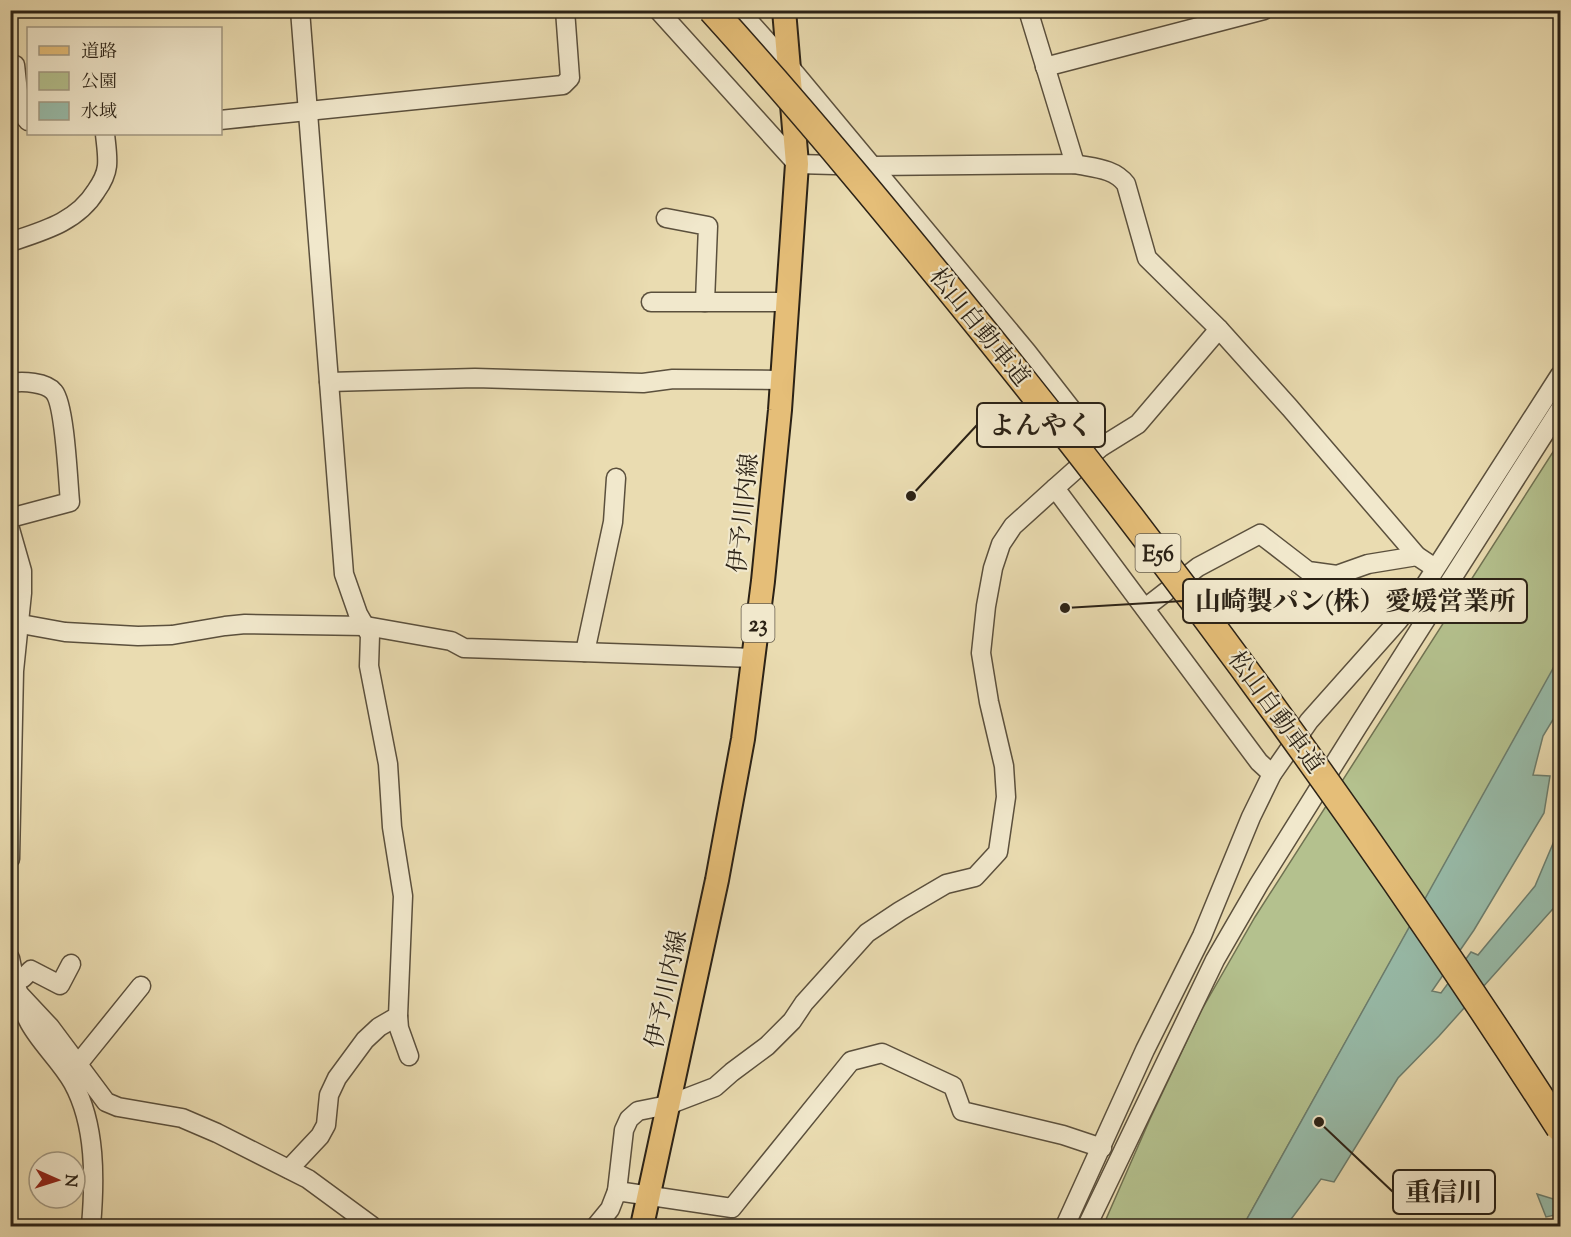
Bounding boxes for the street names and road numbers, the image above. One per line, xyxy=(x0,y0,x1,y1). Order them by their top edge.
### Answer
street label: 松山自動車道 xyxy=(920,262,1037,395)
street label: 伊予川内線 xyxy=(722,452,768,575)
road number: E56 xyxy=(1136,534,1180,572)
road number: 23 xyxy=(742,604,774,642)
street label: 松山自動車道 xyxy=(1218,645,1330,781)
street label: 伊予川内線 xyxy=(639,927,697,1052)

